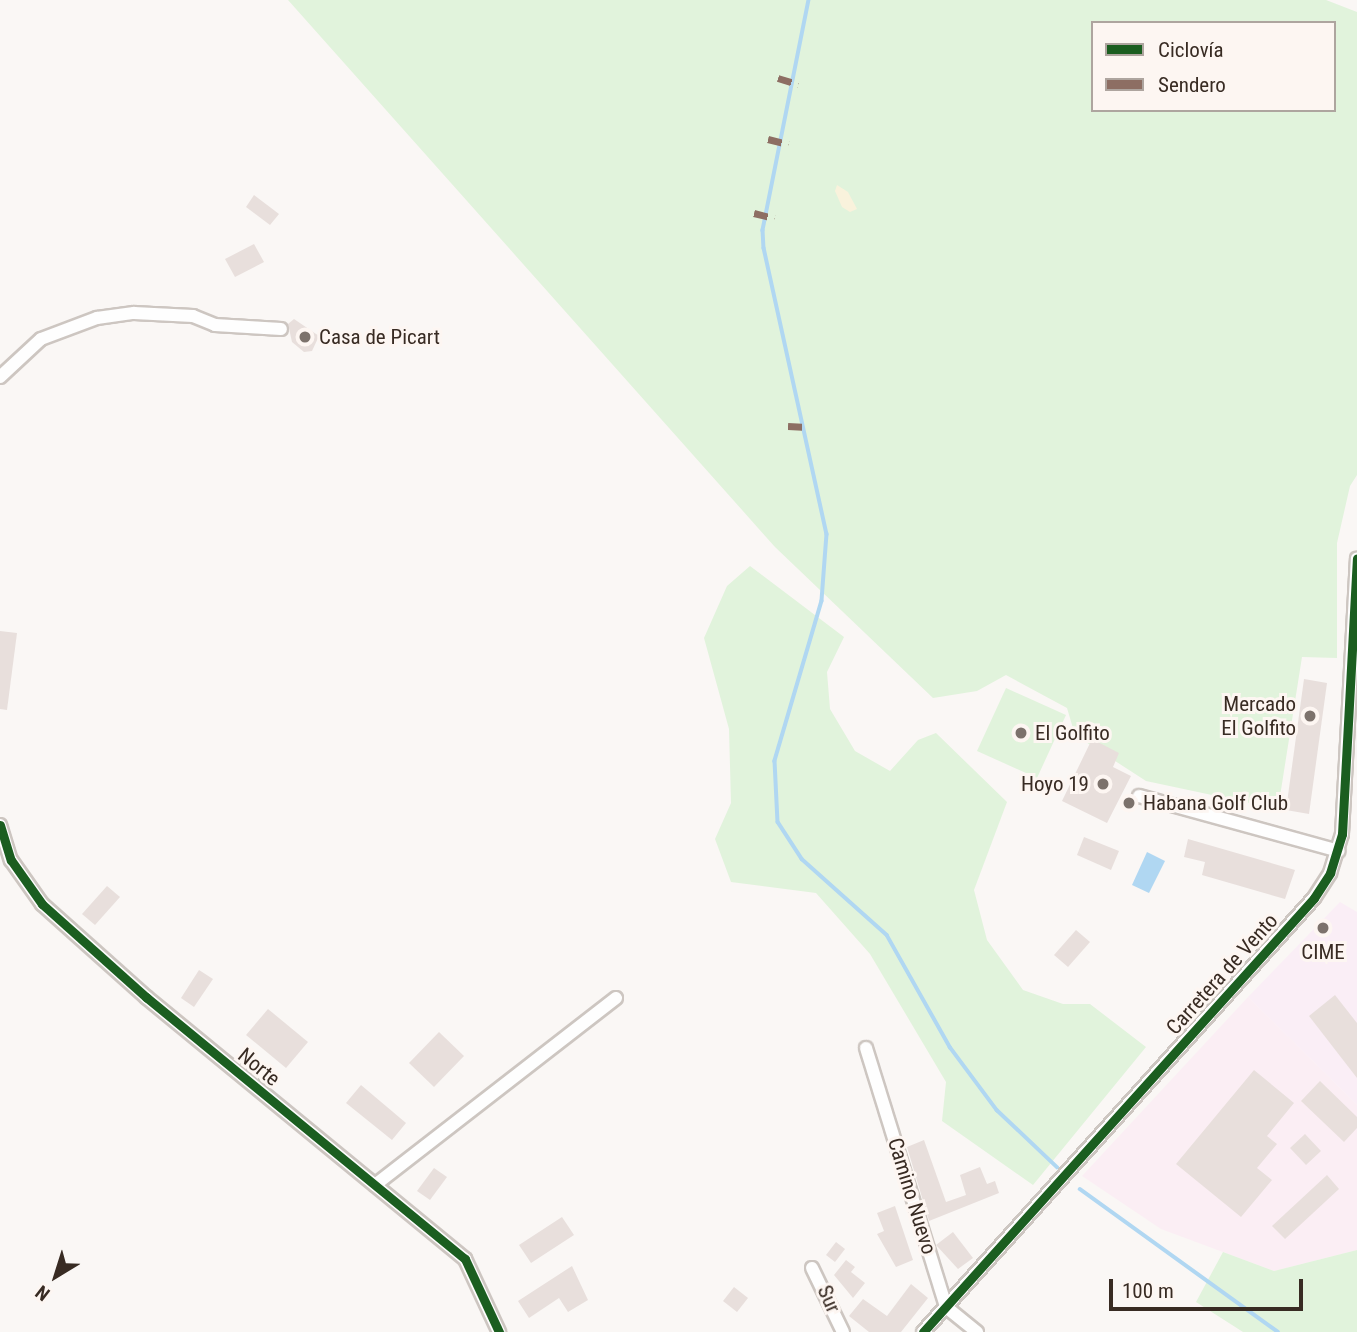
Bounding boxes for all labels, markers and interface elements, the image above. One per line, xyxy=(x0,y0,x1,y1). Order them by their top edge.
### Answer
legend xyxy=(1091,21,1336,112)
text: Ciclovía xyxy=(1158,38,1224,62)
text: Sendero xyxy=(1158,73,1226,97)
place label: Casa de Picart xyxy=(319,324,440,350)
marker: Casa de Picart xyxy=(297,329,313,345)
place label: Mercado El Golfito xyxy=(1221,691,1296,741)
marker: Mercado El Golfito xyxy=(1302,708,1318,724)
place label: El Golfito xyxy=(1035,720,1110,746)
marker: El Golfito xyxy=(1013,725,1029,741)
place label: Hoyo 19 xyxy=(1021,771,1089,797)
marker: Hoyo 19 xyxy=(1095,776,1111,792)
place label: Habana Golf Club xyxy=(1143,790,1288,816)
marker: Habana Golf Club xyxy=(1121,795,1137,811)
street label: Carretera de Vento xyxy=(1161,908,1283,1040)
marker: CIME xyxy=(1315,920,1331,936)
place label: CIME xyxy=(1301,939,1345,965)
street label: Norte xyxy=(233,1043,285,1091)
street label: Camino Nuevo xyxy=(882,1135,942,1257)
north arrow xyxy=(21,1241,91,1311)
scale bar xyxy=(1112,1266,1306,1310)
text: 100 m xyxy=(1122,1279,1174,1303)
text: N xyxy=(31,1280,54,1306)
street label: Sur xyxy=(812,1281,846,1317)

